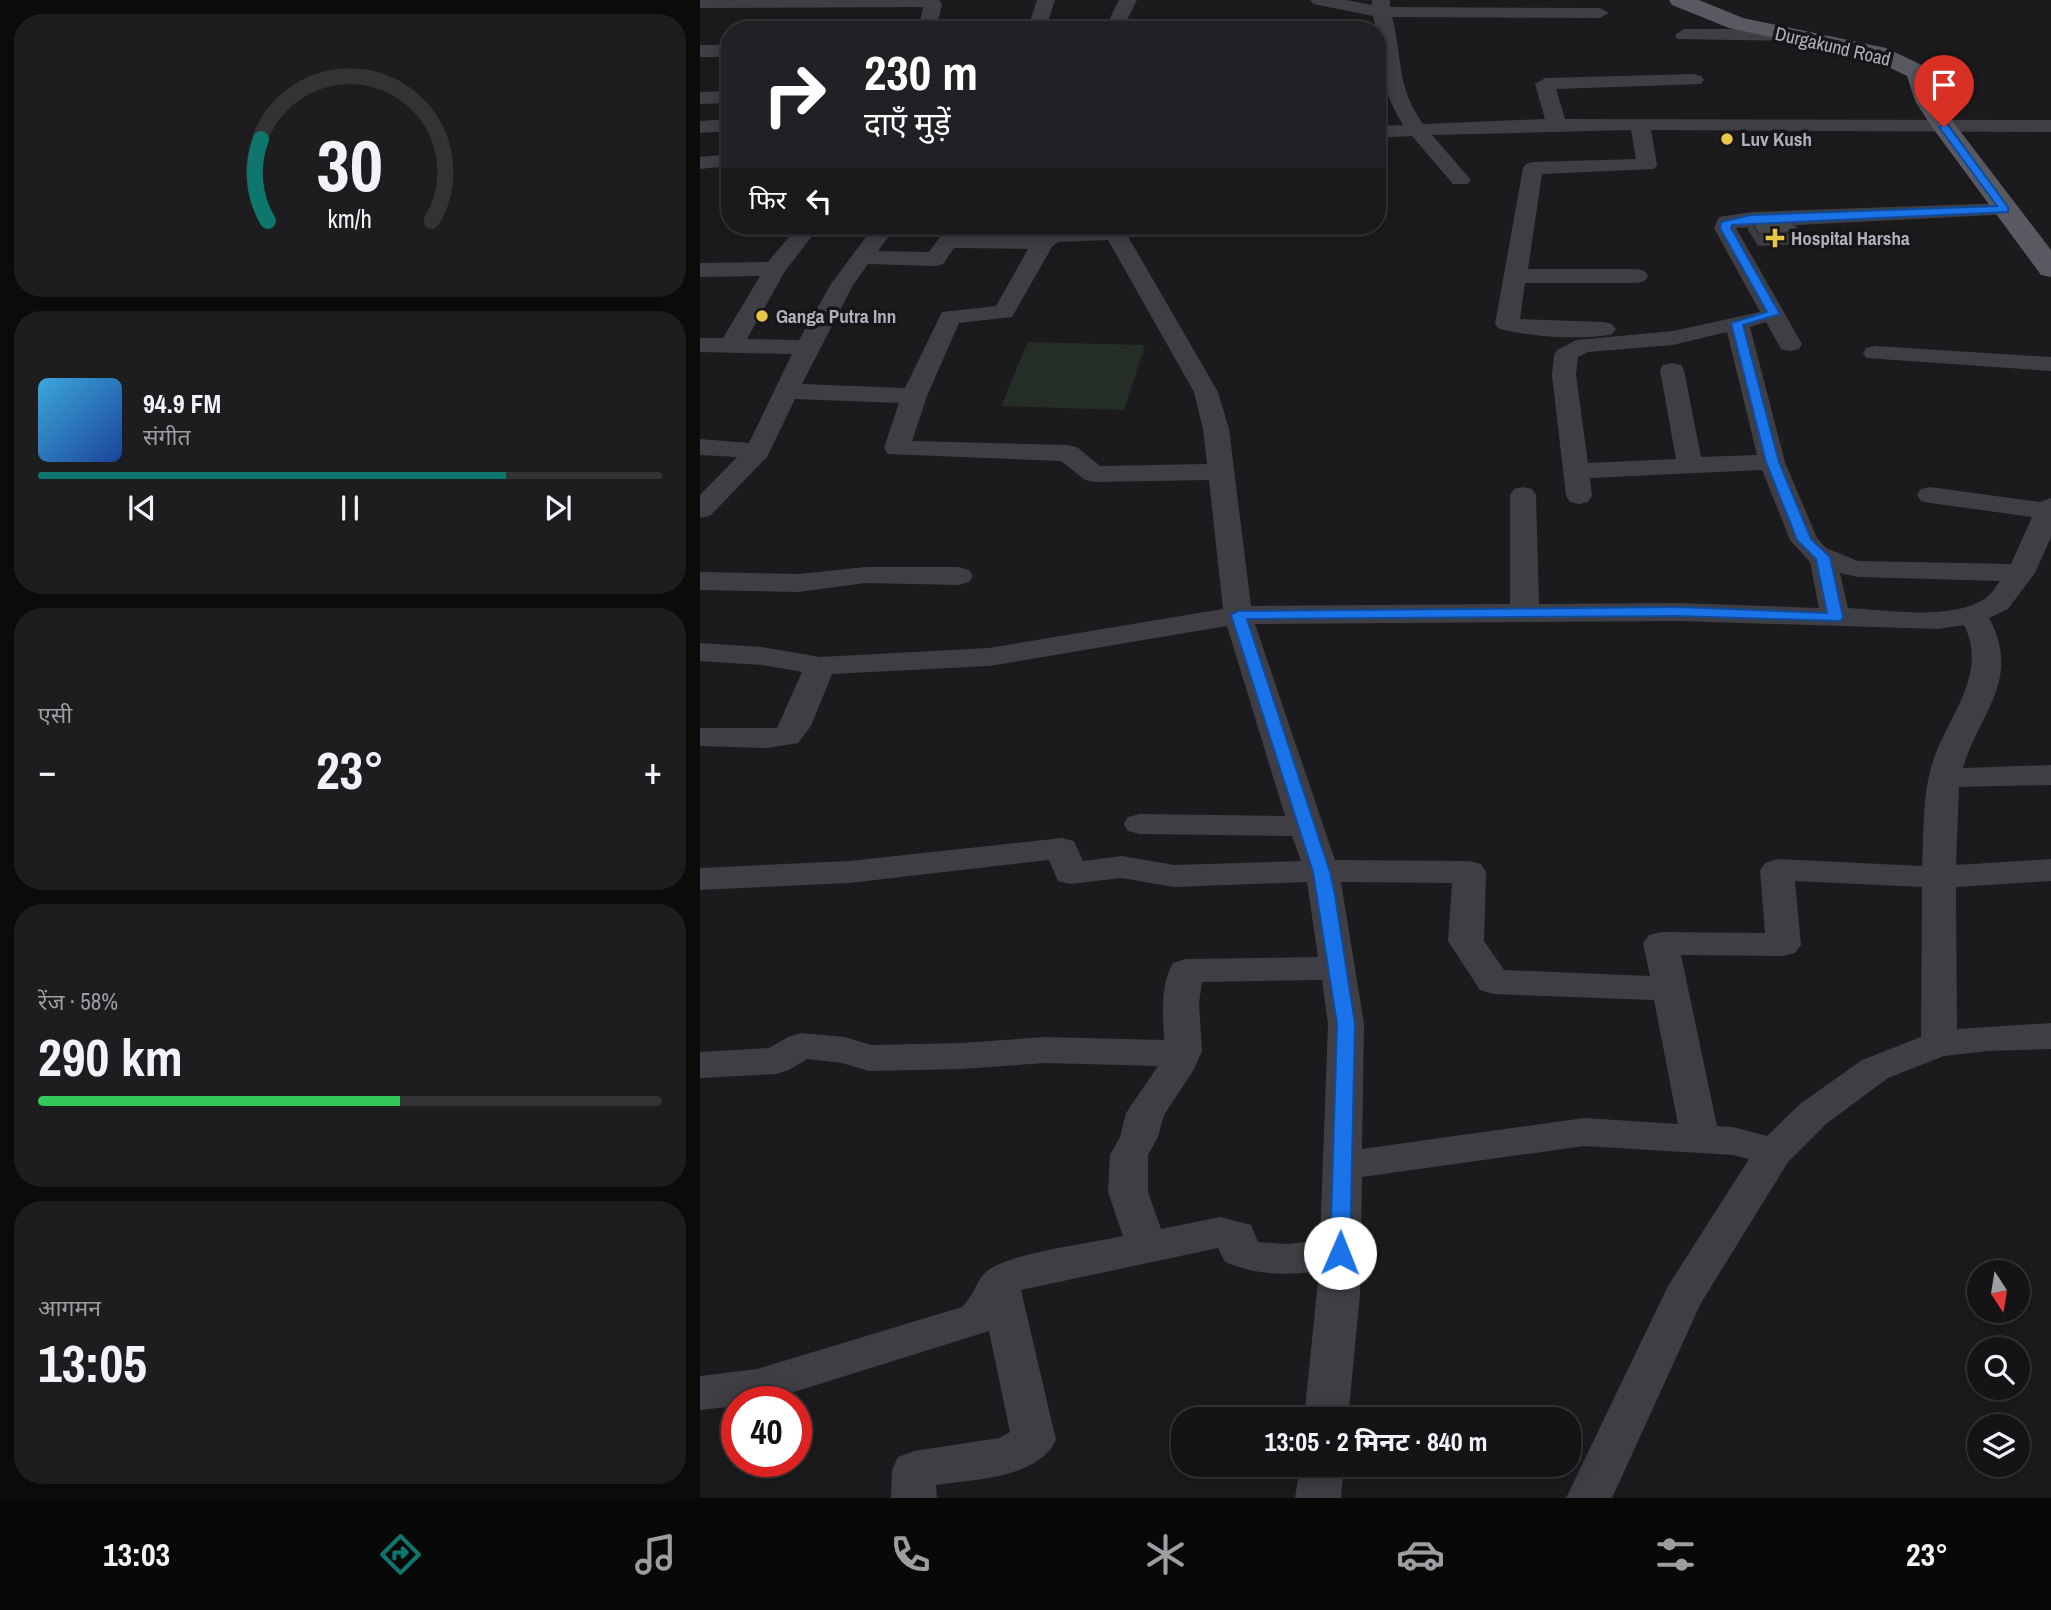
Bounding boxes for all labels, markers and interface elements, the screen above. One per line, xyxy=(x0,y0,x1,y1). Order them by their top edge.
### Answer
street label: Durgakund Road xyxy=(1773,20,1893,72)
text: 230 m xyxy=(864,39,978,105)
icon: right xyxy=(749,49,840,140)
pin xyxy=(1914,55,1974,127)
icon: arrive xyxy=(1925,66,1963,104)
text: दाएँ मुड़ें xyxy=(864,102,951,145)
text: 30 xyxy=(317,117,383,215)
place label: Luv Kush xyxy=(1741,126,1812,152)
marker: Luv Kush xyxy=(1719,131,1735,147)
text: फिर xyxy=(749,182,786,217)
icon: left xyxy=(800,182,838,220)
text: km/h xyxy=(328,202,372,236)
place label: Hospital Harsha xyxy=(1791,225,1910,251)
marker: Hospital Harsha xyxy=(1765,228,1785,248)
place label: Ganga Putra Inn xyxy=(776,303,896,329)
marker: Ganga Putra Inn xyxy=(754,308,770,324)
text: 94.9 FM xyxy=(143,386,221,421)
text: संगीत xyxy=(143,421,191,452)
icon: previous xyxy=(123,489,161,527)
icon: pause xyxy=(331,489,369,527)
icon: next xyxy=(539,489,577,527)
text: एसी xyxy=(38,699,72,730)
text: 23° xyxy=(316,735,384,805)
text: − xyxy=(38,745,56,796)
text: + xyxy=(644,745,662,796)
text: रेंज · 58% xyxy=(38,986,118,1017)
text: 290 km xyxy=(38,1022,183,1092)
position arrow xyxy=(1303,1216,1377,1290)
north arrow xyxy=(1967,1260,2030,1323)
map controls xyxy=(1967,1260,2030,1477)
text: आगमन xyxy=(38,1292,101,1323)
text: 13:05 xyxy=(38,1328,147,1398)
button: search xyxy=(1967,1337,2030,1400)
speed limit sign: 40 xyxy=(721,1386,812,1477)
button: layers xyxy=(1967,1414,2030,1477)
text: 13:05 · 2 मिनट · 840 m xyxy=(1265,1424,1487,1459)
icon: directions xyxy=(376,1530,425,1579)
icon: music xyxy=(631,1530,680,1579)
icon: phone xyxy=(886,1530,935,1579)
icon: climate xyxy=(1141,1530,1190,1579)
icon: car xyxy=(1396,1530,1445,1579)
icon: filters xyxy=(1651,1530,1700,1579)
text: 13:03 xyxy=(103,1533,170,1576)
text: 23° xyxy=(1906,1533,1948,1576)

